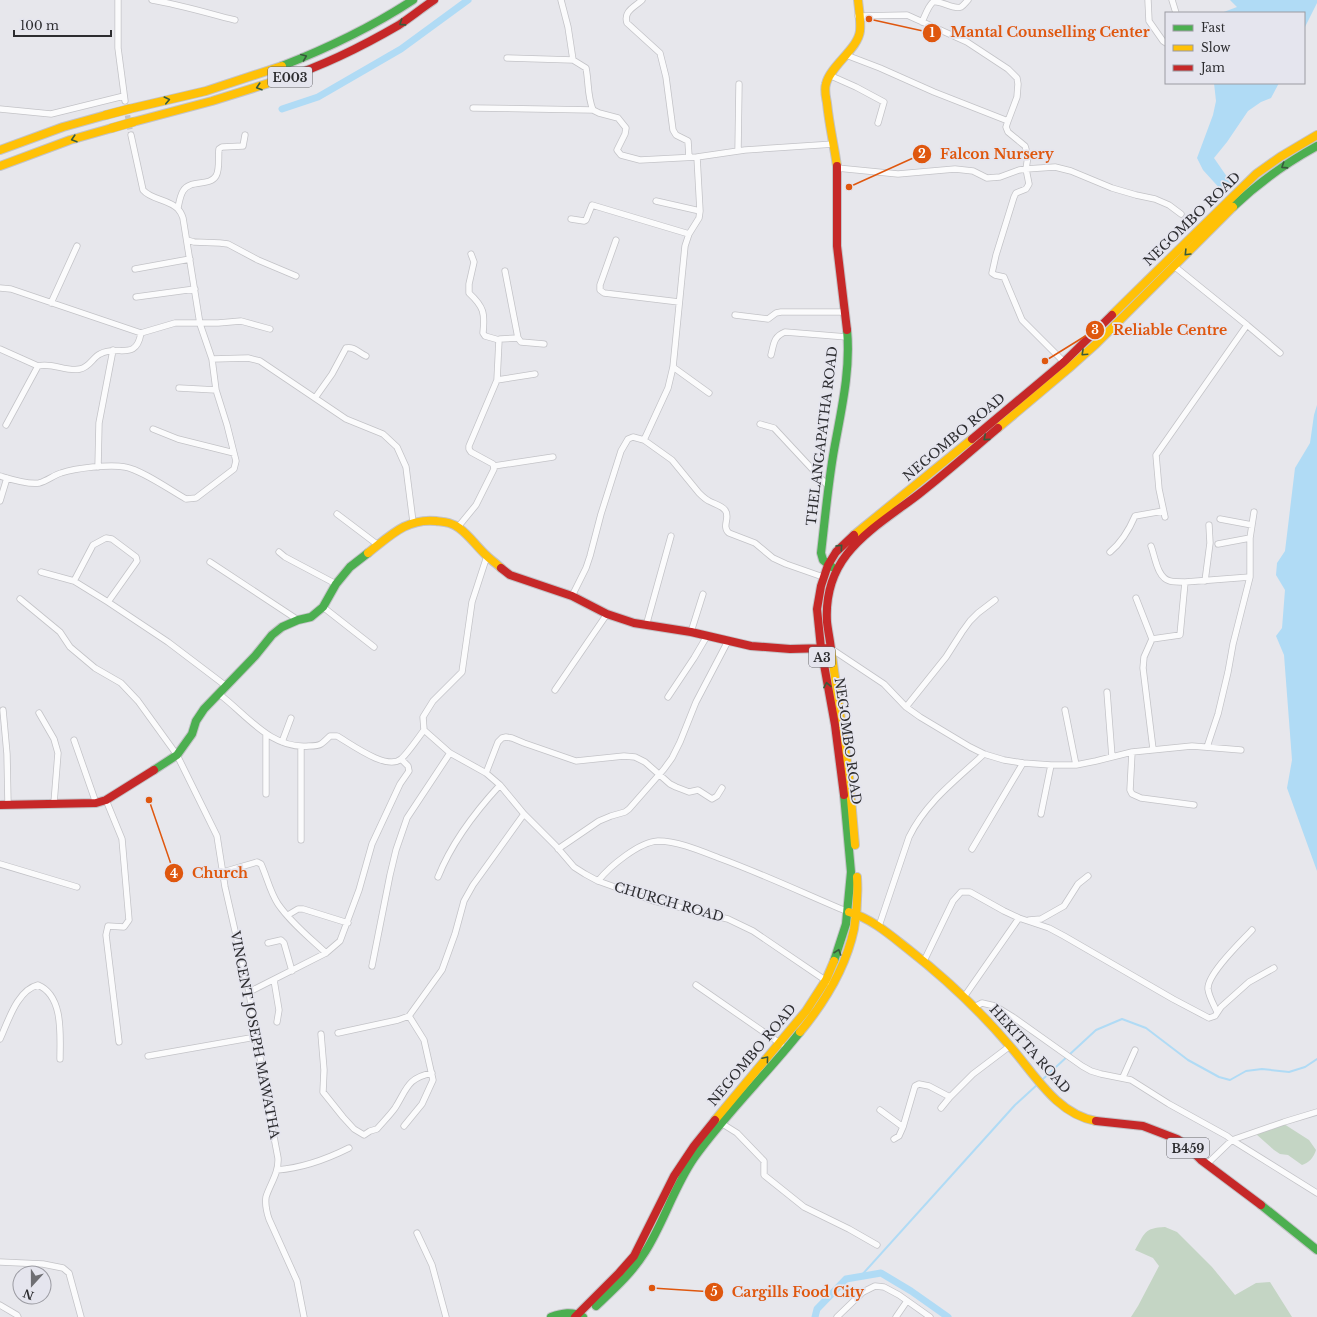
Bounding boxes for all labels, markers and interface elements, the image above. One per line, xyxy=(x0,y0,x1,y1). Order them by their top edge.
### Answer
scale bar xyxy=(14,12,111,38)
legend xyxy=(1165,12,1305,84)
text: 100 m xyxy=(20,18,59,33)
one-way arrow xyxy=(399,18,406,25)
callout: Mantal Counselling Center xyxy=(922,20,1158,46)
text: Fast xyxy=(1201,20,1226,35)
text: Mantal Counselling Center xyxy=(950,23,1150,41)
text: 1 xyxy=(929,25,935,40)
text: Slow xyxy=(1201,40,1231,55)
one-way arrow xyxy=(301,53,308,61)
text: Jam xyxy=(1199,60,1225,75)
road number: E003 xyxy=(268,67,312,87)
one-way arrow xyxy=(255,83,262,91)
one-way arrow xyxy=(164,97,170,105)
one-way arrow xyxy=(71,134,78,143)
callout: Falcon Nursery xyxy=(912,141,1062,167)
text: Falcon Nursery xyxy=(940,145,1055,163)
text: 2 xyxy=(918,146,926,161)
one-way arrow xyxy=(1281,161,1288,168)
street label: NEGOMBO ROAD xyxy=(1140,168,1244,270)
one-way arrow xyxy=(1185,248,1192,255)
callout: Reliable Centre xyxy=(1085,317,1236,343)
text: Reliable Centre xyxy=(1113,321,1227,339)
text: 3 xyxy=(1091,322,1099,337)
street label: THELANGAPATHA ROAD xyxy=(803,345,841,527)
one-way arrow xyxy=(1082,349,1089,356)
street label: NEGOMBO ROAD xyxy=(899,389,1009,485)
one-way arrow xyxy=(983,434,990,441)
one-way arrow xyxy=(836,544,843,552)
road number: A3 xyxy=(809,647,835,667)
street label: NEGOMBO ROAD xyxy=(831,676,865,806)
one-way arrow xyxy=(824,682,832,688)
callout: Church xyxy=(164,860,256,886)
text: Church xyxy=(192,864,248,882)
text: 4 xyxy=(170,866,178,881)
street label: CHURCH ROAD xyxy=(612,878,726,926)
street label: VINCENT JOSEPH MAWATHA xyxy=(226,929,284,1141)
one-way arrow xyxy=(833,949,842,956)
street label: NEGOMBO ROAD xyxy=(704,1000,800,1110)
street label: HEKITTA ROAD xyxy=(986,1001,1074,1097)
one-way arrow xyxy=(762,1056,769,1064)
road number: B459 xyxy=(1167,1138,1209,1158)
north arrow xyxy=(12,1265,52,1305)
callout: Cargills Food City xyxy=(704,1279,873,1305)
text: Cargills Food City xyxy=(732,1283,865,1301)
text: 5 xyxy=(710,1284,718,1299)
text: N xyxy=(20,1286,36,1303)

